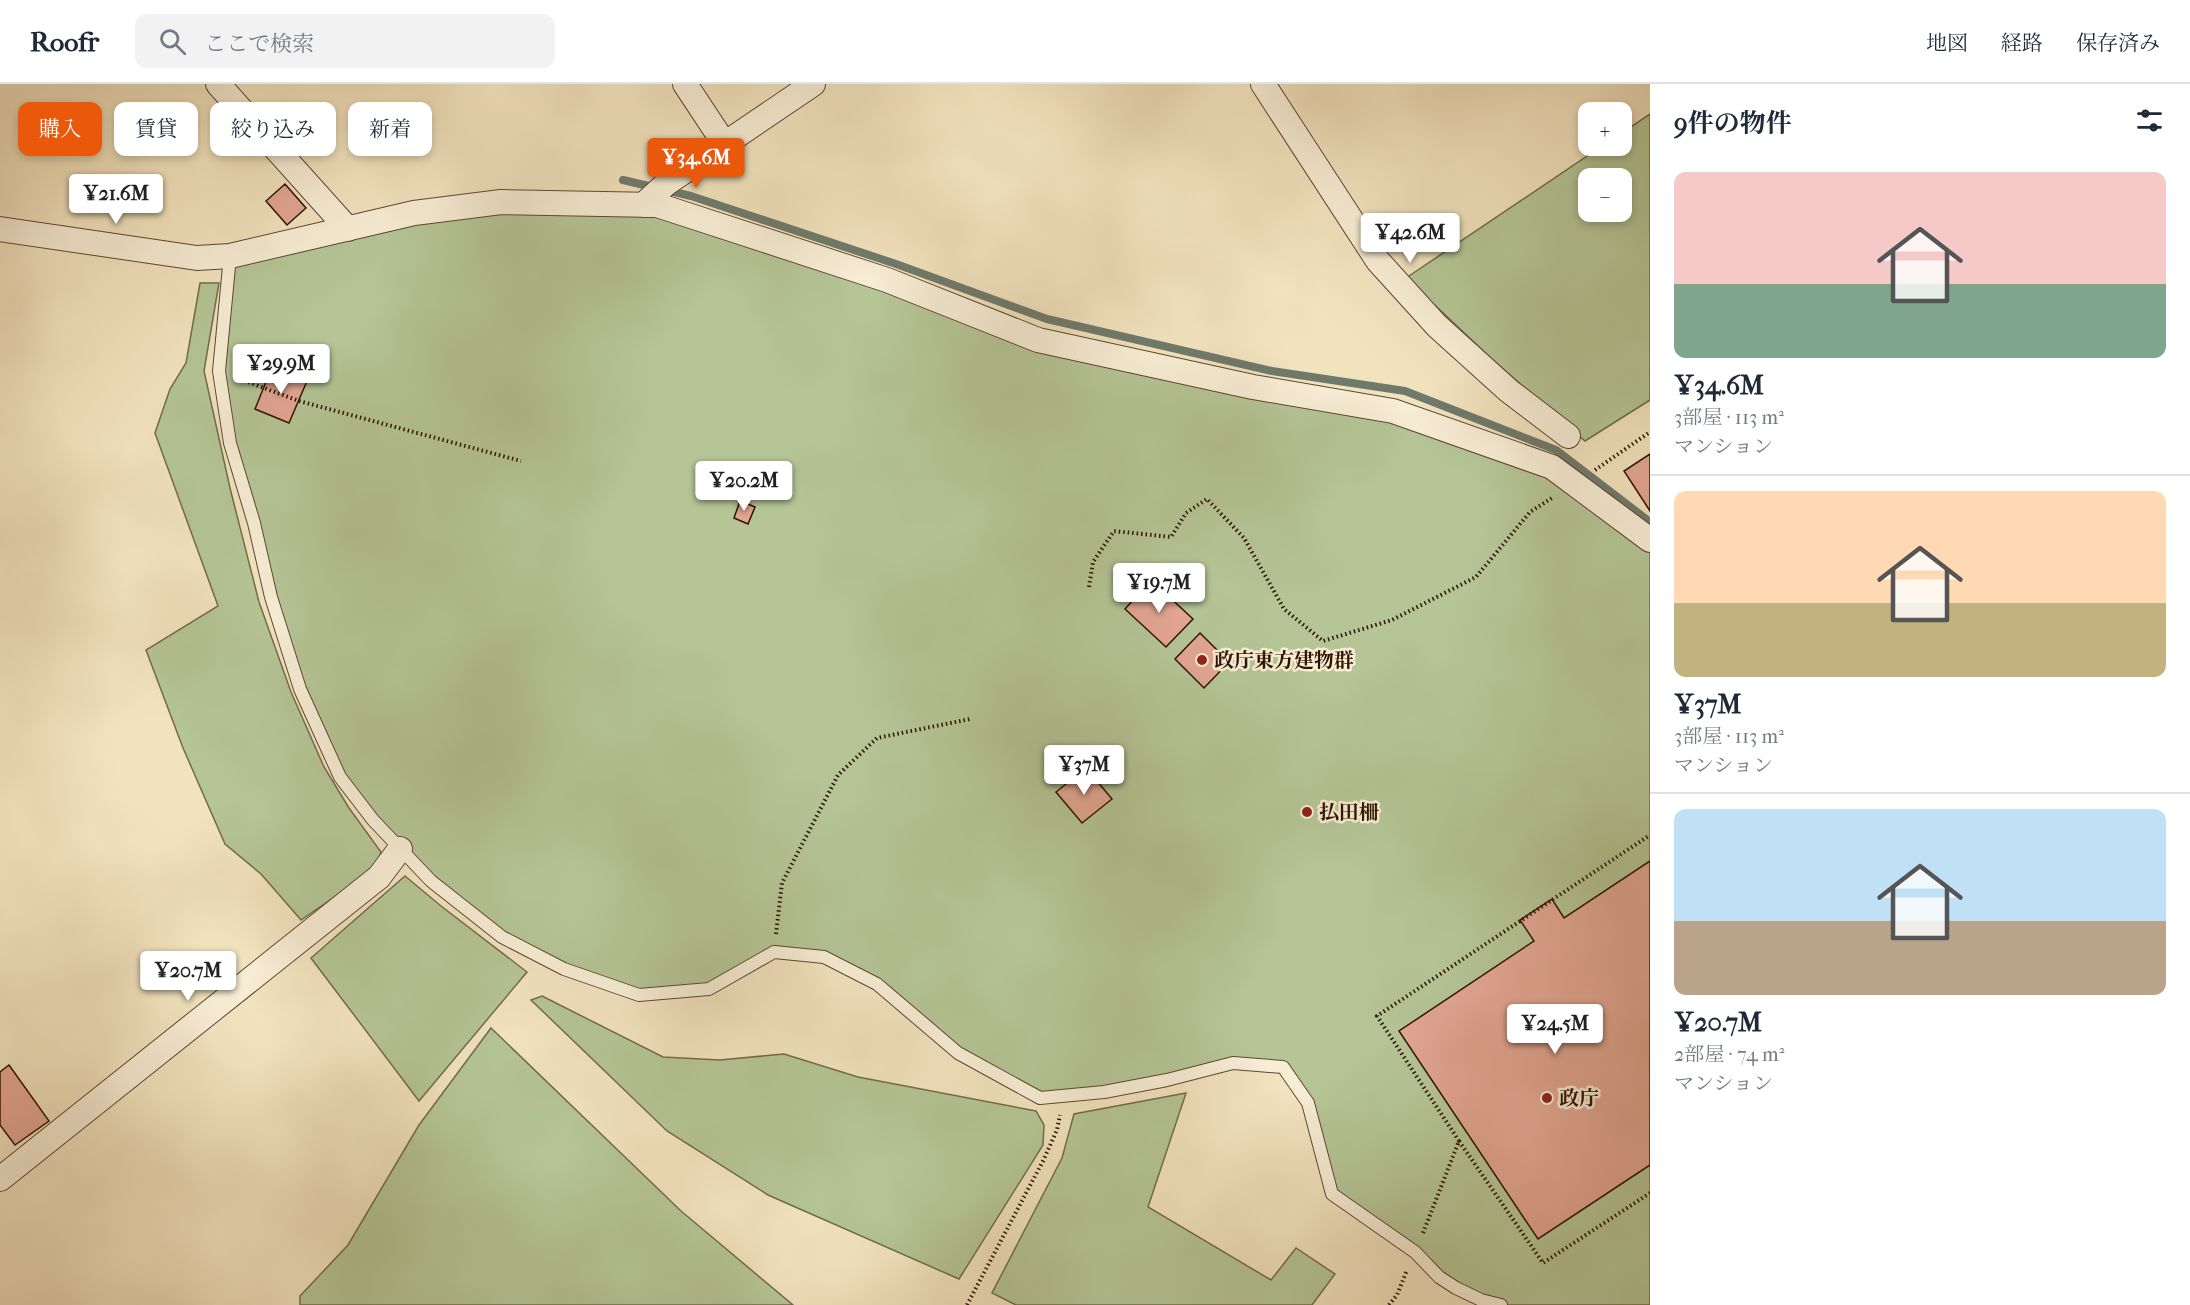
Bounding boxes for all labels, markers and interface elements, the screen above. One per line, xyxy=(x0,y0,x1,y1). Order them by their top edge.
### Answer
search box xyxy=(135,14,555,68)
text: Roofr xyxy=(30,25,99,58)
icon: search xyxy=(156,25,189,58)
text: ここで検索 xyxy=(204,31,314,57)
text: 地図 xyxy=(1926,31,1968,55)
text: 経路 xyxy=(2001,31,2043,55)
text: 保存済み xyxy=(2076,31,2160,55)
chip: 購入 xyxy=(18,102,102,156)
chip: 賃貸 xyxy=(114,102,198,156)
chip: 絞り込み xyxy=(210,102,336,156)
chip: 新着 xyxy=(348,102,432,156)
map controls xyxy=(1578,102,1632,222)
button: + xyxy=(1578,102,1632,156)
icon: filters xyxy=(2133,104,2166,137)
text: 9件の物件 xyxy=(1674,108,1792,139)
pin: ¥34.6M xyxy=(647,138,745,189)
text: ¥34.6M xyxy=(661,146,731,169)
button: − xyxy=(1578,168,1632,222)
pin: ¥21.6M xyxy=(67,174,165,225)
text: ¥21.6M xyxy=(83,182,149,205)
icon: home xyxy=(1866,211,1974,319)
pin: ¥42.6M xyxy=(1361,213,1459,264)
text: ¥42.6M xyxy=(1375,221,1445,244)
pin: ¥29.9M xyxy=(232,344,330,395)
text: ¥29.9M xyxy=(247,352,315,375)
text: ¥34.6M xyxy=(1674,370,1764,401)
text: 3部屋 · 113 m² xyxy=(1674,406,1784,429)
text: マンション xyxy=(1674,435,1773,458)
pin: ¥20.2M xyxy=(695,461,793,512)
text: ¥20.2M xyxy=(709,469,779,492)
icon: home xyxy=(1866,530,1974,638)
pin: ¥19.7M xyxy=(1110,563,1208,614)
text: ¥19.7M xyxy=(1127,571,1191,594)
place label: 政庁東方建物群 xyxy=(1214,649,1354,672)
marker: 政庁東方建物群 xyxy=(1195,653,1209,667)
text: ¥37M xyxy=(1674,689,1741,720)
text: 3部屋 · 113 m² xyxy=(1674,725,1784,748)
pin: ¥37M xyxy=(1048,745,1120,796)
text: ¥37M xyxy=(1058,753,1110,776)
text: マンション xyxy=(1674,754,1773,777)
place label: 払田柵 xyxy=(1319,801,1379,824)
marker: 払田柵 xyxy=(1300,805,1314,819)
icon: home xyxy=(1866,848,1974,956)
pin: ¥20.7M xyxy=(139,951,237,1002)
text: ¥20.7M xyxy=(154,959,222,982)
pin: ¥24.5M xyxy=(1506,1004,1604,1055)
text: ¥20.7M xyxy=(1674,1007,1762,1038)
text: ¥24.5M xyxy=(1521,1012,1589,1035)
text: 2部屋 · 74 m² xyxy=(1674,1043,1784,1066)
text: マンション xyxy=(1674,1072,1773,1095)
place label: 政庁 xyxy=(1559,1087,1599,1110)
marker: 政庁 xyxy=(1540,1091,1554,1105)

